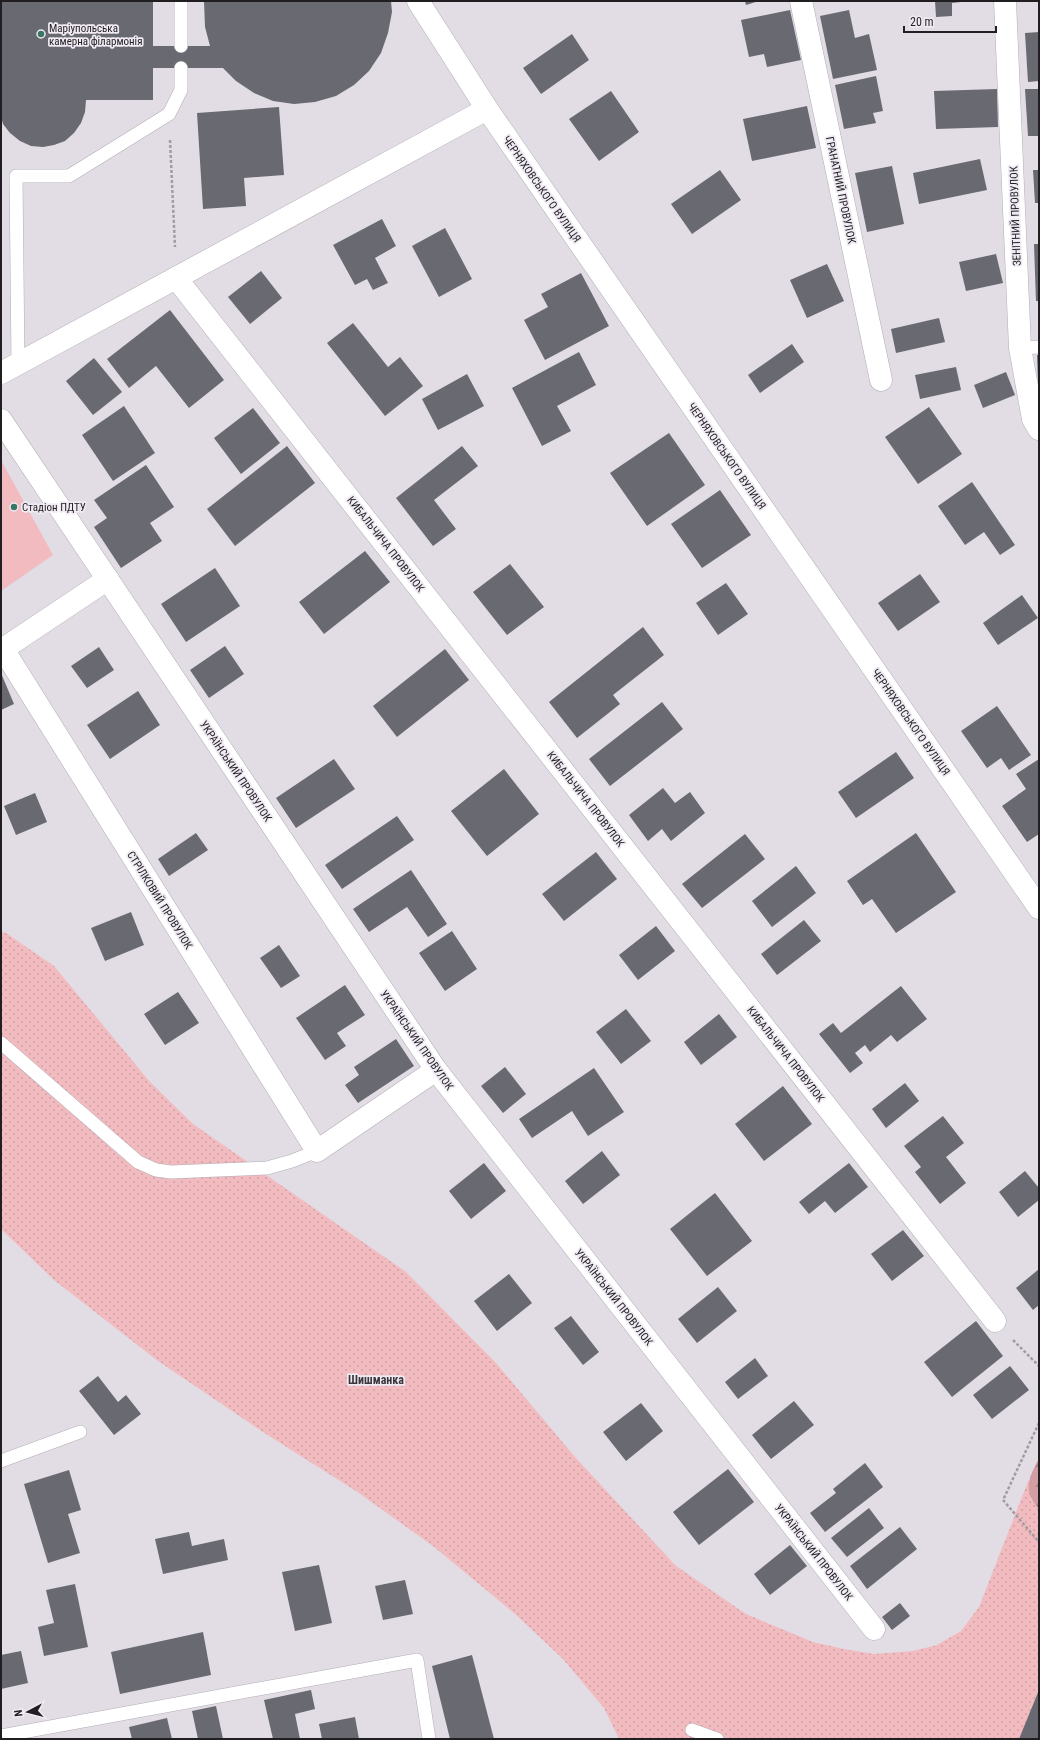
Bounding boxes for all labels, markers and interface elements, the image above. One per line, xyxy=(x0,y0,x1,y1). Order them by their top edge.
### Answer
scale bar xyxy=(904,8,996,34)
text: 20 m xyxy=(910,15,934,29)
place label: Маріупольська камерна філармонія xyxy=(49,22,142,48)
marker: Маріупольська камерна філармонія xyxy=(36,29,46,39)
street label: ЧЕРНЯХОВСЬКОГО ВУЛИЦЯ xyxy=(500,133,583,245)
street label: ГРАНАТНИЙ ПРОВУЛОК xyxy=(823,135,858,246)
street label: ЗЕНІТНИЙ ПРОВУЛОК xyxy=(1007,165,1024,266)
street label: ЧЕРНЯХОВСЬКОГО ВУЛИЦЯ xyxy=(685,400,768,512)
street label: КИБАЛЬЧИЧА ПРОВУЛОК xyxy=(344,494,427,595)
place label: Стадіон ПДТУ xyxy=(22,501,86,514)
marker: Стадіон ПДТУ xyxy=(9,502,19,512)
street label: ЧЕРНЯХОВСЬКОГО ВУЛИЦЯ xyxy=(869,666,952,778)
street label: УКРАЇНСЬКИЙ ПРОВУЛОК xyxy=(197,718,275,825)
street label: КИБАЛЬЧИЧА ПРОВУЛОК xyxy=(544,749,627,850)
street label: СТРІЛКОВИЙ ПРОВУЛОК xyxy=(124,849,195,952)
street label: УКРАЇНСЬКИЙ ПРОВУЛОК xyxy=(377,988,456,1093)
street label: КИБАЛЬЧИЧА ПРОВУЛОК xyxy=(744,1004,827,1105)
street label: УКРАЇНСЬКИЙ ПРОВУЛОК xyxy=(572,1246,656,1349)
district label: Шишманка xyxy=(348,1373,404,1387)
street label: УКРАЇНСЬКИЙ ПРОВУЛОК xyxy=(772,1501,856,1604)
north arrow xyxy=(8,1692,48,1732)
text: N xyxy=(12,1709,25,1717)

